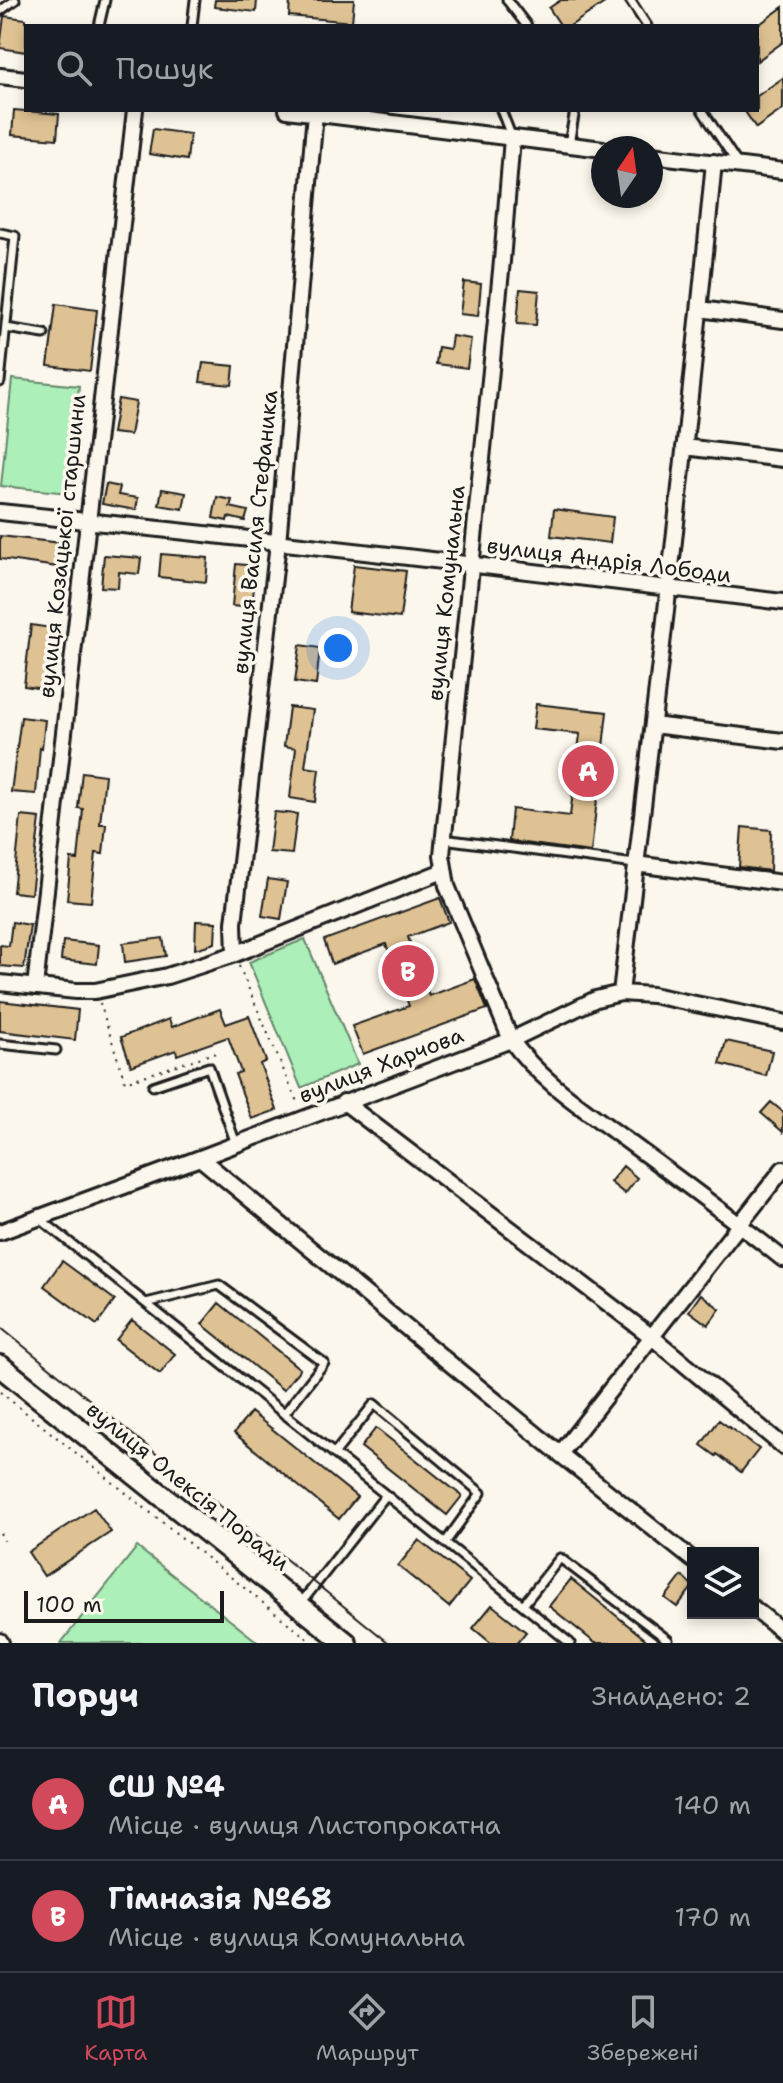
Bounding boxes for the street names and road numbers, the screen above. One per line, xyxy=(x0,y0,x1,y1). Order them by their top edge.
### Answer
street label: вулиця Василя Стефаника xyxy=(226,388,284,675)
street label: вулиця Козацької старшини xyxy=(32,393,92,699)
street label: вулиця Комунальна xyxy=(420,483,472,702)
street label: вулиця Андрія Лободи xyxy=(485,531,733,589)
street label: вулиця Харчова xyxy=(295,1020,468,1110)
street label: вулиця Олексія Поради xyxy=(80,1395,296,1577)

